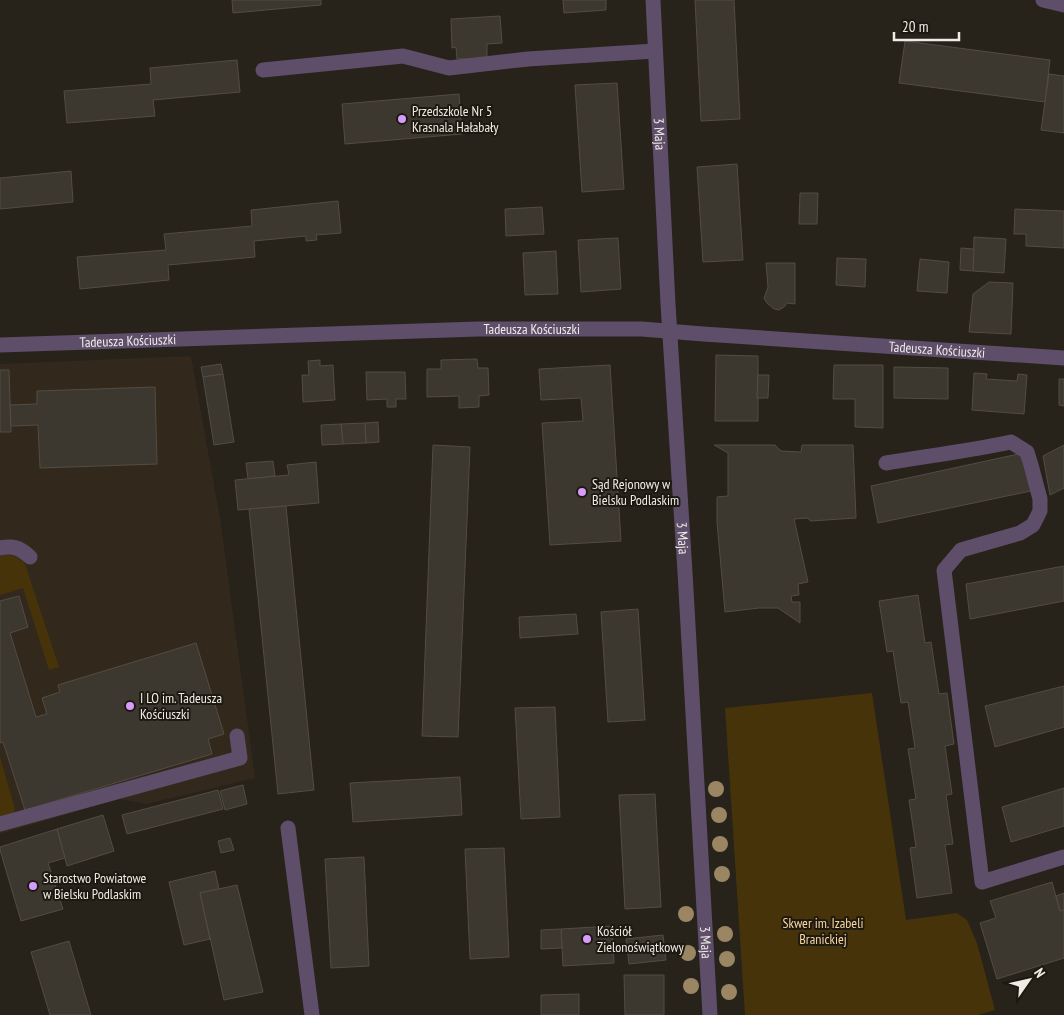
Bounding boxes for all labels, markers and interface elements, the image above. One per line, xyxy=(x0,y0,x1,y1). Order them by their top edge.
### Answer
scale bar xyxy=(894,10,959,42)
text: 20 m xyxy=(902,17,928,36)
place label: Przedszkole Nr 5 Krasnala Hałabały xyxy=(412,102,499,136)
marker: Przedszkole Nr 5 Krasnala Hałabały xyxy=(396,113,408,125)
street label: 3 Maja xyxy=(650,117,669,150)
street label: Tadeusza Kościuszki xyxy=(483,320,580,338)
street label: Tadeusza Kościuszki xyxy=(79,330,176,351)
street label: Tadeusza Kościuszki xyxy=(888,337,986,362)
place label: Sąd Rejonowy w Bielsku Podlaskim xyxy=(592,475,679,509)
marker: Sąd Rejonowy w Bielsku Podlaskim xyxy=(576,486,588,498)
street label: 3 Maja xyxy=(673,521,693,555)
place label: I LO im. Tadeusza Kościuszki xyxy=(140,689,222,723)
marker: I LO im. Tadeusza Kościuszki xyxy=(124,700,136,712)
place label: Starostwo Powiatowe w Bielsku Podlaskim xyxy=(43,869,147,903)
marker: Starostwo Powiatowe w Bielsku Podlaskim xyxy=(27,880,39,892)
park label: Skwer im. Izabeli Branickiej xyxy=(783,914,863,948)
place label: Kościół Zielonoświątkowy xyxy=(597,922,685,956)
street label: 3 Maja xyxy=(696,926,716,959)
marker: Kościół Zielonoświątkowy xyxy=(581,933,593,945)
north arrow xyxy=(1004,955,1054,1005)
text: N xyxy=(1030,965,1049,981)

